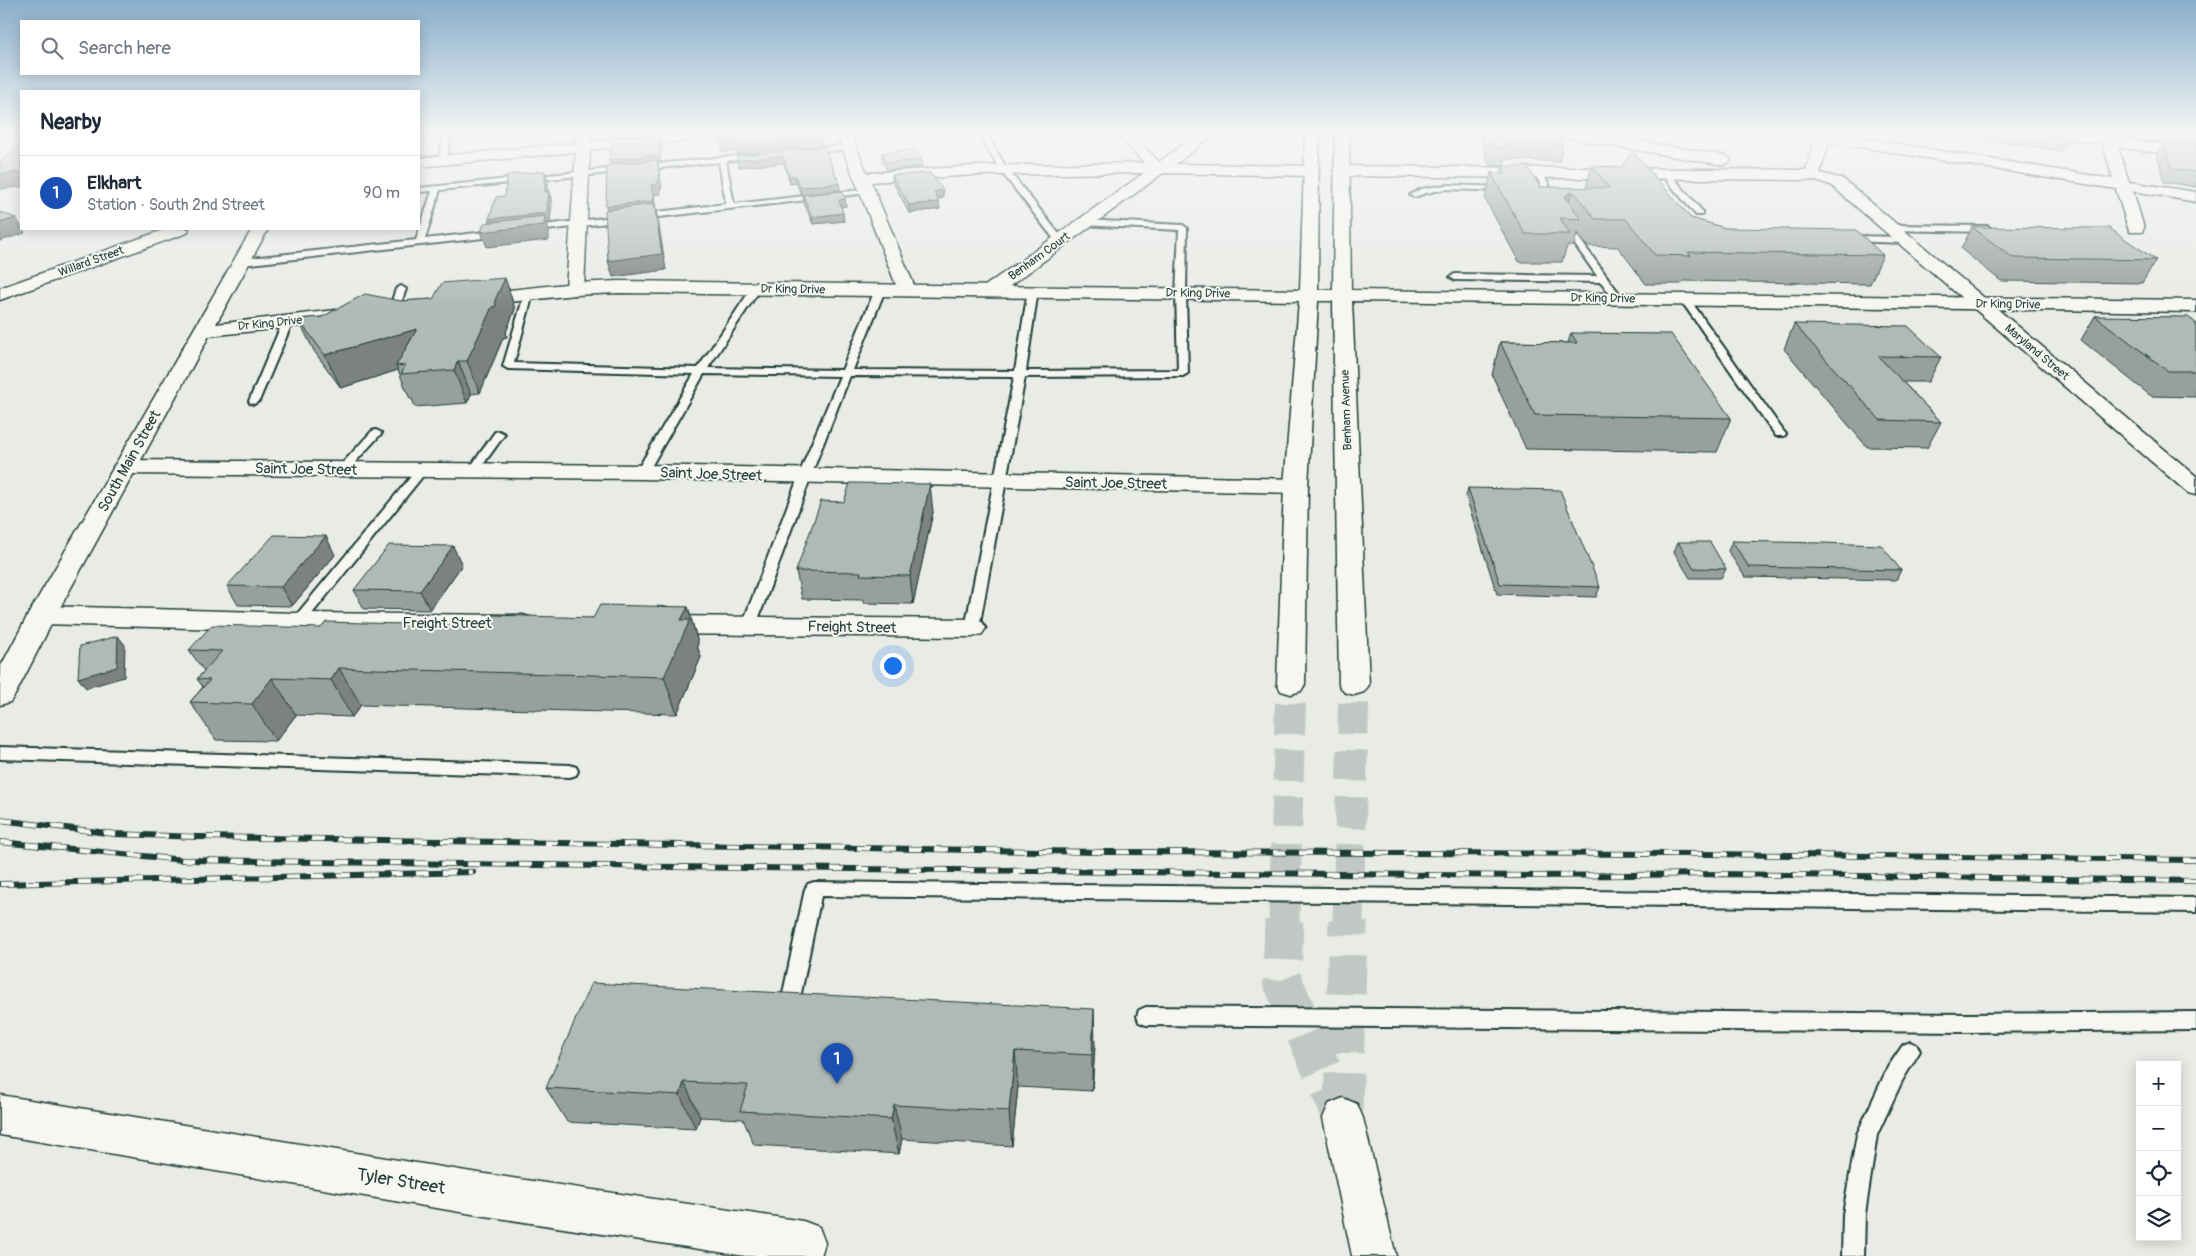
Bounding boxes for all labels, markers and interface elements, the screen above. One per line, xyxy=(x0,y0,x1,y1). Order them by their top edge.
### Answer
search box xyxy=(20,20,420,75)
icon: search xyxy=(38,34,66,62)
text: Search here xyxy=(78,36,171,60)
text: Nearby xyxy=(40,109,101,136)
text: Elkhart xyxy=(87,171,142,195)
text: 1 xyxy=(53,183,59,203)
text: 90 m xyxy=(363,183,400,203)
text: Station · South 2nd Street xyxy=(87,195,265,215)
street label: Benham Court xyxy=(1005,229,1073,284)
street label: Willard Street xyxy=(56,243,126,280)
street label: Dr King Drive xyxy=(761,281,826,298)
street label: Dr King Drive xyxy=(1166,285,1231,302)
street label: Dr King Drive xyxy=(1571,290,1636,307)
street label: Dr King Drive xyxy=(1976,296,2041,313)
street label: Dr King Drive xyxy=(237,313,303,334)
street label: Maryland Street xyxy=(2001,321,2072,384)
street label: Benham Avenue xyxy=(1338,369,1355,451)
street label: South Main Street xyxy=(94,406,166,515)
street label: Saint Joe Street xyxy=(255,459,358,480)
street label: Saint Joe Street xyxy=(659,463,763,486)
street label: Saint Joe Street xyxy=(1065,473,1168,494)
street label: Freight Street xyxy=(403,614,492,633)
street label: Freight Street xyxy=(807,617,898,638)
your location xyxy=(880,653,906,679)
pin: 1 xyxy=(821,1043,853,1084)
map controls xyxy=(2136,1061,2181,1241)
button: + xyxy=(2136,1061,2181,1106)
button: − xyxy=(2136,1106,2181,1151)
button: locate xyxy=(2136,1151,2181,1196)
street label: Tyler Street xyxy=(355,1163,448,1200)
button: layers xyxy=(2136,1196,2181,1241)

